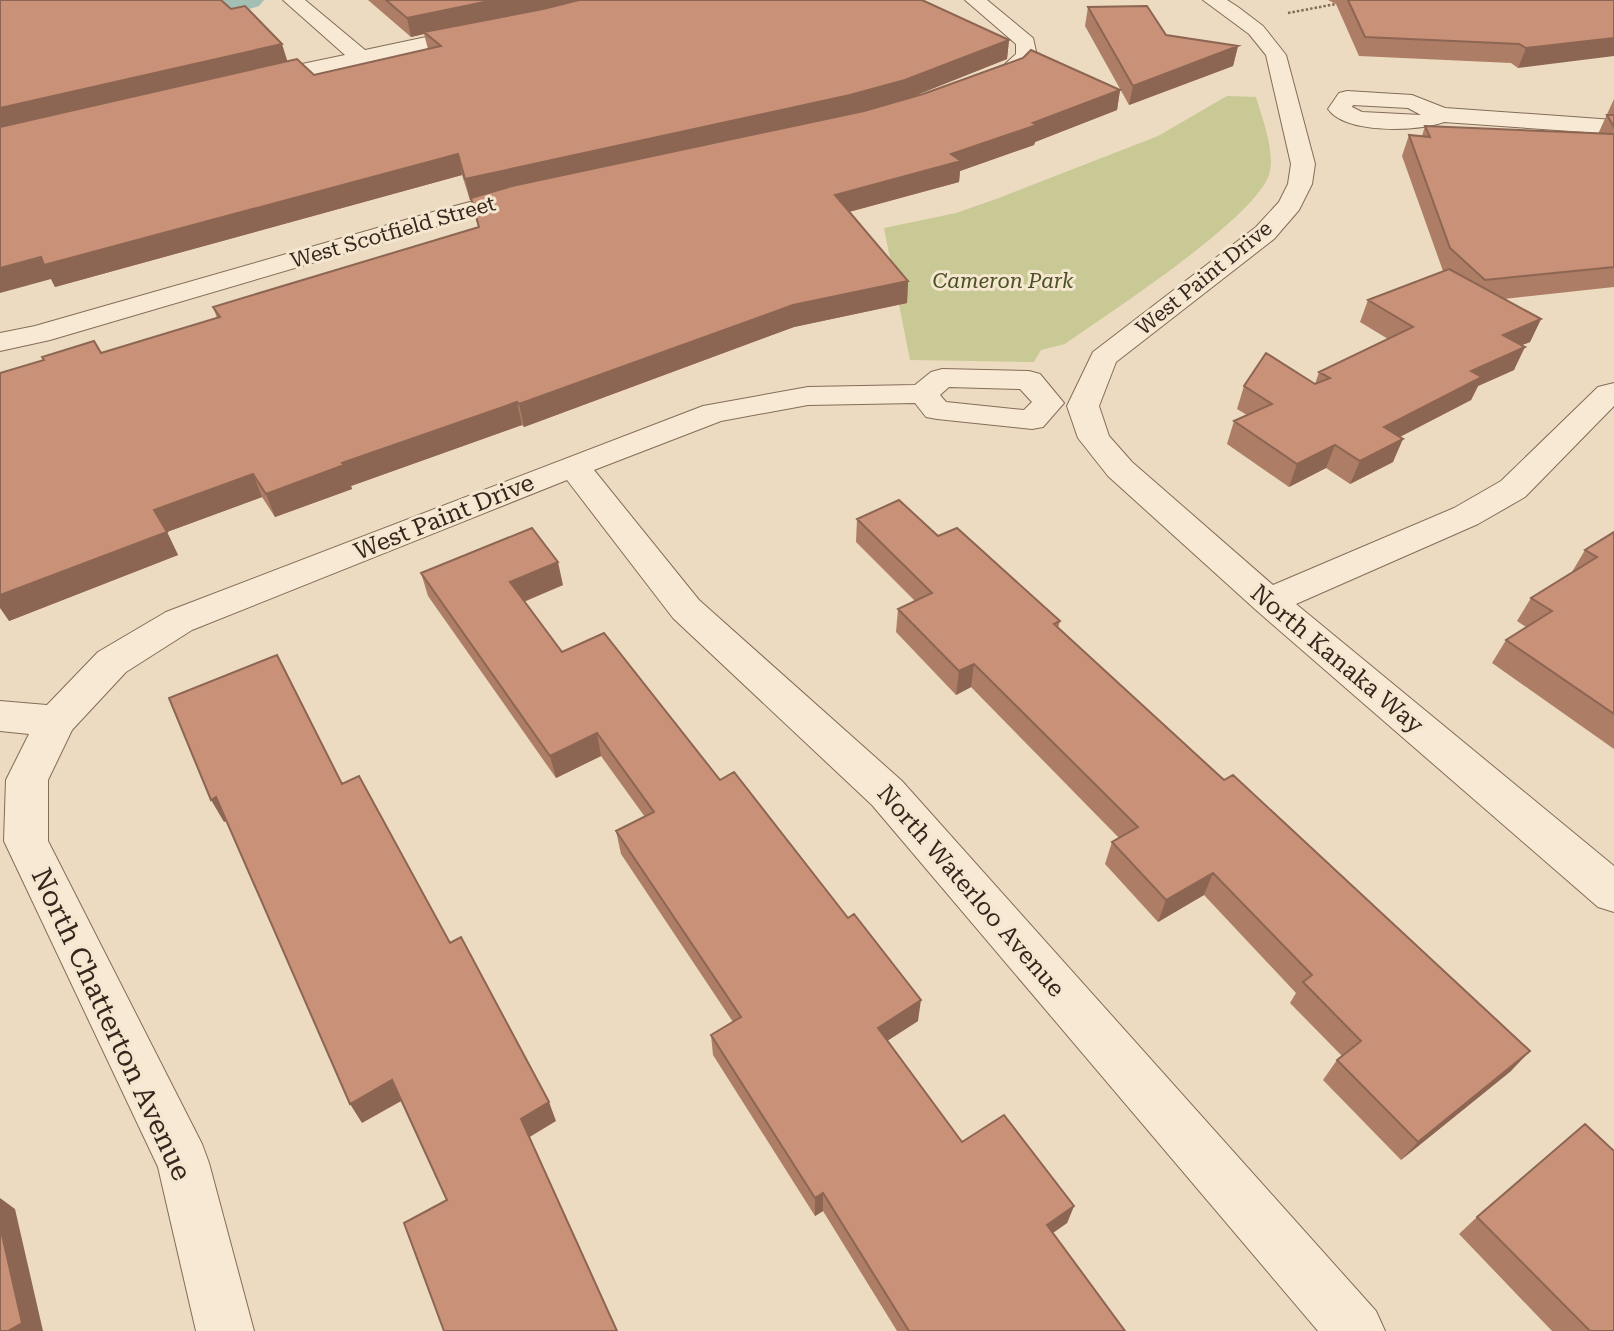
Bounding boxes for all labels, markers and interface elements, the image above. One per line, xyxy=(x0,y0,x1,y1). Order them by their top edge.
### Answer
street label: West Scotfield Street xyxy=(288,191,498,273)
street label: West Paint Drive xyxy=(1131,216,1277,340)
park label: Cameron Park xyxy=(933,269,1074,293)
street label: West Paint Drive xyxy=(350,468,538,566)
street label: North Kanaka Way xyxy=(1245,579,1430,740)
street label: North Waterloo Avenue xyxy=(871,779,1071,1003)
street label: North Chatterton Avenue xyxy=(25,863,199,1186)

